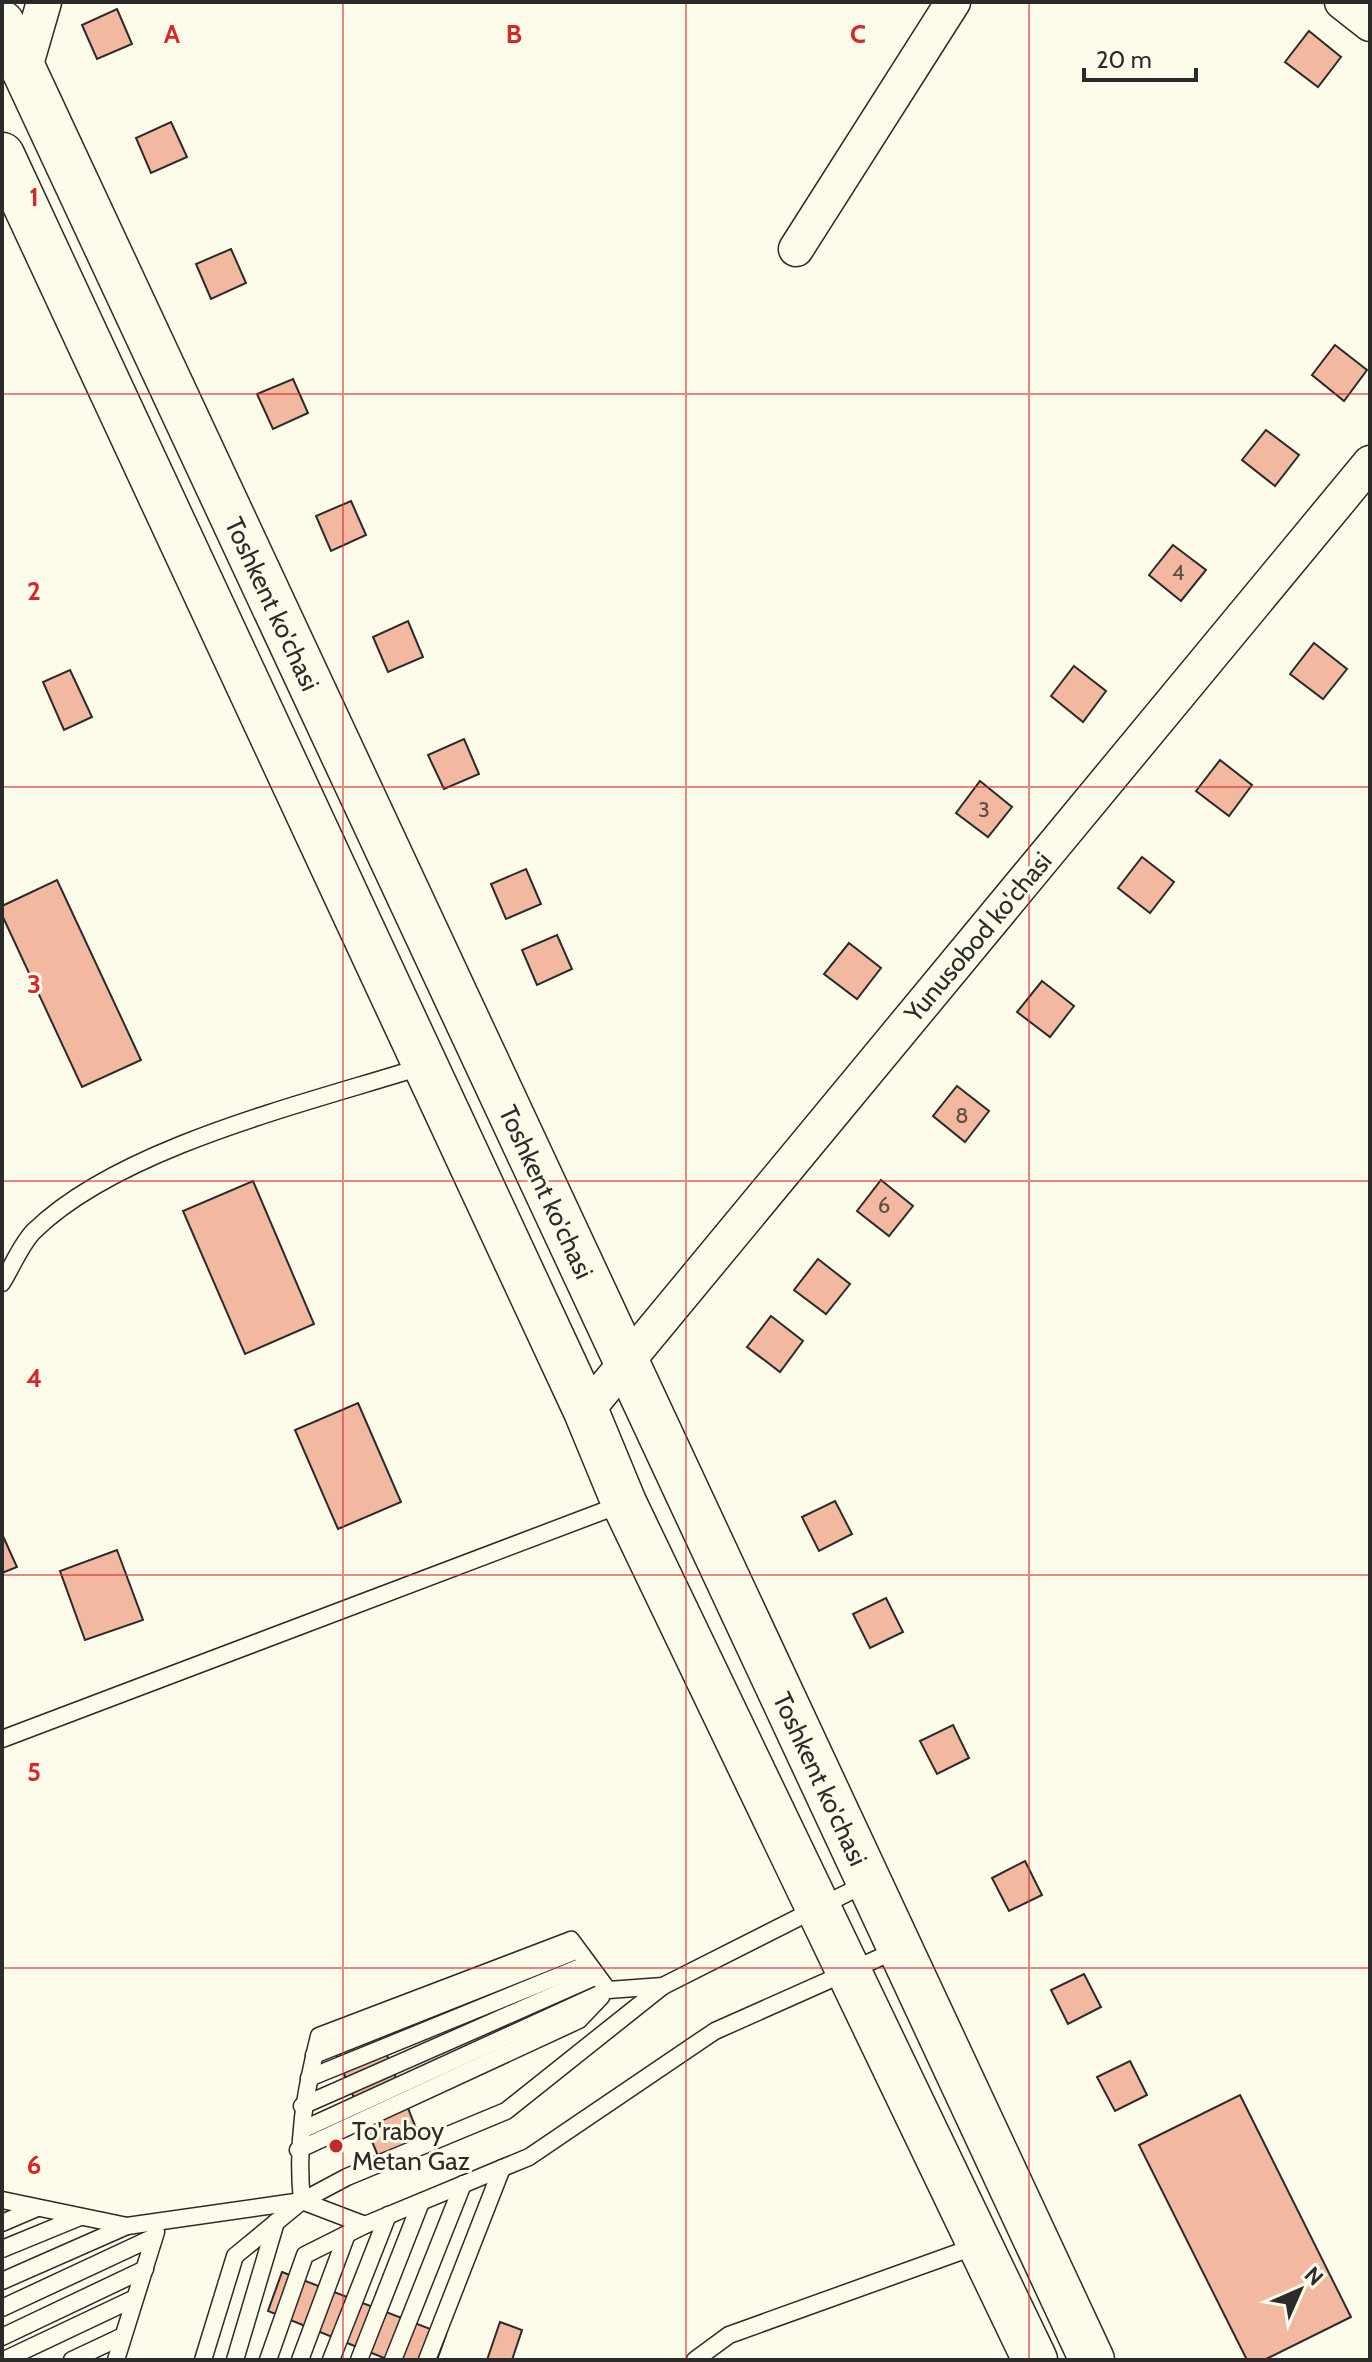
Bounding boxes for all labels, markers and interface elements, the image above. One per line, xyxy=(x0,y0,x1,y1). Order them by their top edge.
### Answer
text: A xyxy=(164,18,181,50)
text: B xyxy=(506,18,522,50)
text: C xyxy=(850,18,866,50)
scale bar xyxy=(1084,32,1196,82)
text: 20 m xyxy=(1096,45,1152,74)
text: 1 xyxy=(29,181,39,213)
street label: Toshkent ko'chasi xyxy=(218,512,326,696)
house number: 4 xyxy=(1172,559,1185,586)
text: 2 xyxy=(27,575,41,607)
house number: 3 xyxy=(978,796,990,823)
street label: Yunusobod ko'chasi xyxy=(897,845,1059,1029)
text: 3 xyxy=(27,968,41,1000)
street label: Toshkent ko'chasi xyxy=(492,1100,600,1284)
house number: 8 xyxy=(955,1102,969,1129)
house number: 6 xyxy=(878,1192,890,1219)
text: 4 xyxy=(26,1362,42,1394)
street label: Toshkent ko'chasi xyxy=(766,1687,874,1871)
text: 5 xyxy=(27,1756,41,1788)
place label: To'raboy Metan Gaz xyxy=(352,2115,470,2177)
marker: To'raboy Metan Gaz xyxy=(327,2137,345,2155)
text: 6 xyxy=(27,2149,41,2181)
north arrow xyxy=(1260,2250,1340,2330)
text: N xyxy=(1299,2261,1329,2291)

